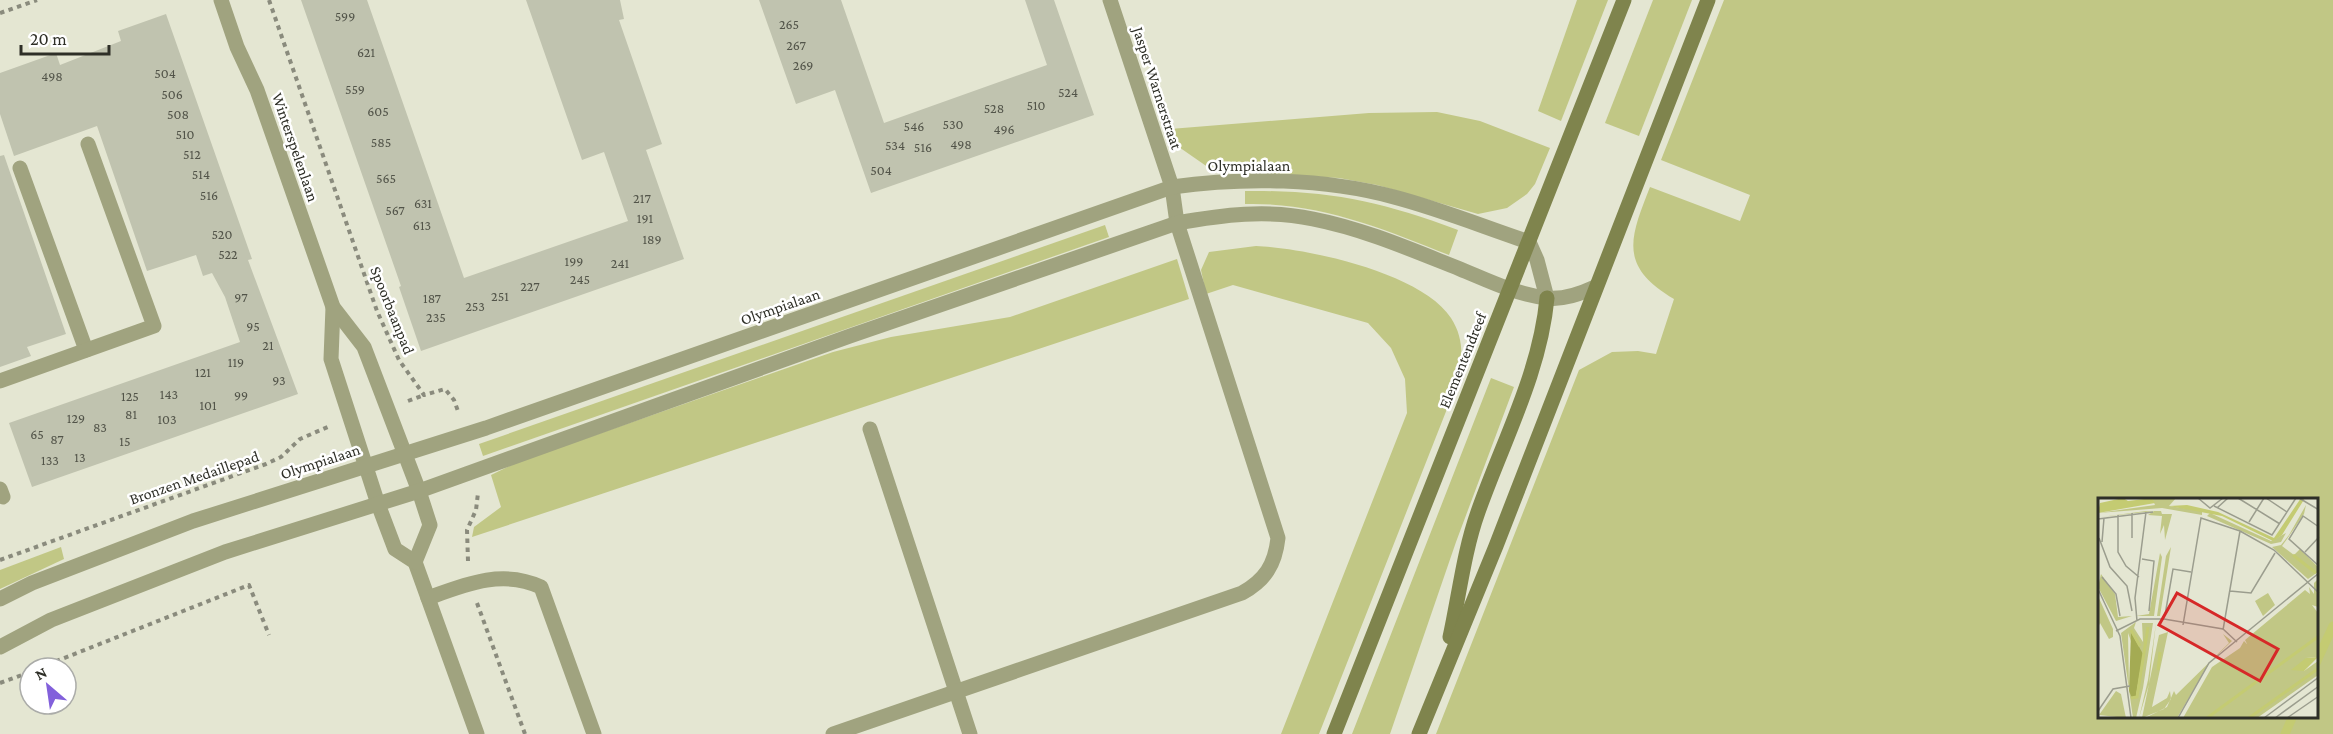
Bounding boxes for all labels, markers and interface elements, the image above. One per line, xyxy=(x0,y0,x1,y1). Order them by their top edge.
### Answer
house number: 599 xyxy=(335,8,355,24)
house number: 265 xyxy=(779,16,799,32)
scale bar xyxy=(21,18,110,56)
street label: Jasper Warnerstraat xyxy=(1128,23,1186,153)
text: 20 m xyxy=(30,29,67,49)
house number: 267 xyxy=(786,37,806,53)
house number: 621 xyxy=(357,44,375,60)
house number: 269 xyxy=(793,57,813,73)
house number: 504 xyxy=(154,65,176,81)
house number: 498 xyxy=(41,68,63,84)
house number: 559 xyxy=(345,81,365,97)
house number: 524 xyxy=(1058,84,1078,100)
house number: 506 xyxy=(161,86,183,102)
street label: Winterspelenlaan xyxy=(268,90,322,205)
house number: 510 xyxy=(1026,97,1046,113)
house number: 528 xyxy=(984,100,1004,116)
house number: 605 xyxy=(367,103,389,119)
house number: 508 xyxy=(167,106,189,122)
house number: 530 xyxy=(943,116,964,132)
house number: 546 xyxy=(904,118,924,134)
house number: 496 xyxy=(993,121,1015,137)
house number: 510 xyxy=(175,126,195,142)
house number: 585 xyxy=(371,134,391,150)
house number: 498 xyxy=(950,136,972,152)
house number: 534 xyxy=(885,137,905,153)
house number: 516 xyxy=(914,139,932,155)
house number: 512 xyxy=(183,146,201,162)
street label: Olympialaan xyxy=(1208,157,1291,175)
house number: 504 xyxy=(870,162,892,178)
house number: 514 xyxy=(192,166,210,182)
house number: 565 xyxy=(376,170,396,186)
house number: 516 xyxy=(200,187,218,203)
house number: 217 xyxy=(633,190,651,206)
house number: 631 xyxy=(414,195,432,211)
house number: 567 xyxy=(385,202,405,218)
house number: 191 xyxy=(637,210,654,226)
house number: 613 xyxy=(413,217,431,233)
house number: 520 xyxy=(212,226,233,242)
house number: 189 xyxy=(642,231,662,247)
house number: 522 xyxy=(218,246,238,262)
house number: 199 xyxy=(565,253,583,269)
house number: 241 xyxy=(611,255,630,271)
street label: Spoorbaanpad xyxy=(366,264,418,357)
house number: 245 xyxy=(570,271,590,287)
house number: 227 xyxy=(520,278,540,294)
street label: Olympialaan xyxy=(738,285,823,329)
house number: 251 xyxy=(491,288,509,304)
house number: 97 xyxy=(234,289,248,305)
house number: 187 xyxy=(423,290,442,306)
house number: 253 xyxy=(465,298,485,314)
house number: 235 xyxy=(426,309,446,325)
street label: Elementendreef xyxy=(1436,309,1490,411)
house number: 95 xyxy=(246,318,260,334)
house number: 21 xyxy=(262,337,274,353)
house number: 119 xyxy=(228,354,244,370)
house number: 121 xyxy=(195,364,211,380)
house number: 93 xyxy=(272,372,286,388)
house number: 143 xyxy=(160,386,178,402)
house number: 99 xyxy=(234,387,248,403)
house number: 125 xyxy=(121,388,139,404)
house number: 101 xyxy=(199,397,217,413)
house number: 81 xyxy=(125,406,137,422)
house number: 129 xyxy=(67,410,85,426)
house number: 103 xyxy=(157,411,177,427)
house number: 83 xyxy=(93,419,107,435)
house number: 65 xyxy=(30,426,44,442)
house number: 87 xyxy=(50,431,64,447)
house number: 15 xyxy=(119,433,131,449)
street label: Olympialaan xyxy=(278,440,363,483)
street label: Bronzen Medaillepad xyxy=(127,447,262,509)
house number: 13 xyxy=(74,449,86,465)
house number: 133 xyxy=(41,452,59,468)
inset map xyxy=(2098,498,2318,719)
north arrow xyxy=(18,656,78,716)
text: N xyxy=(32,663,50,683)

